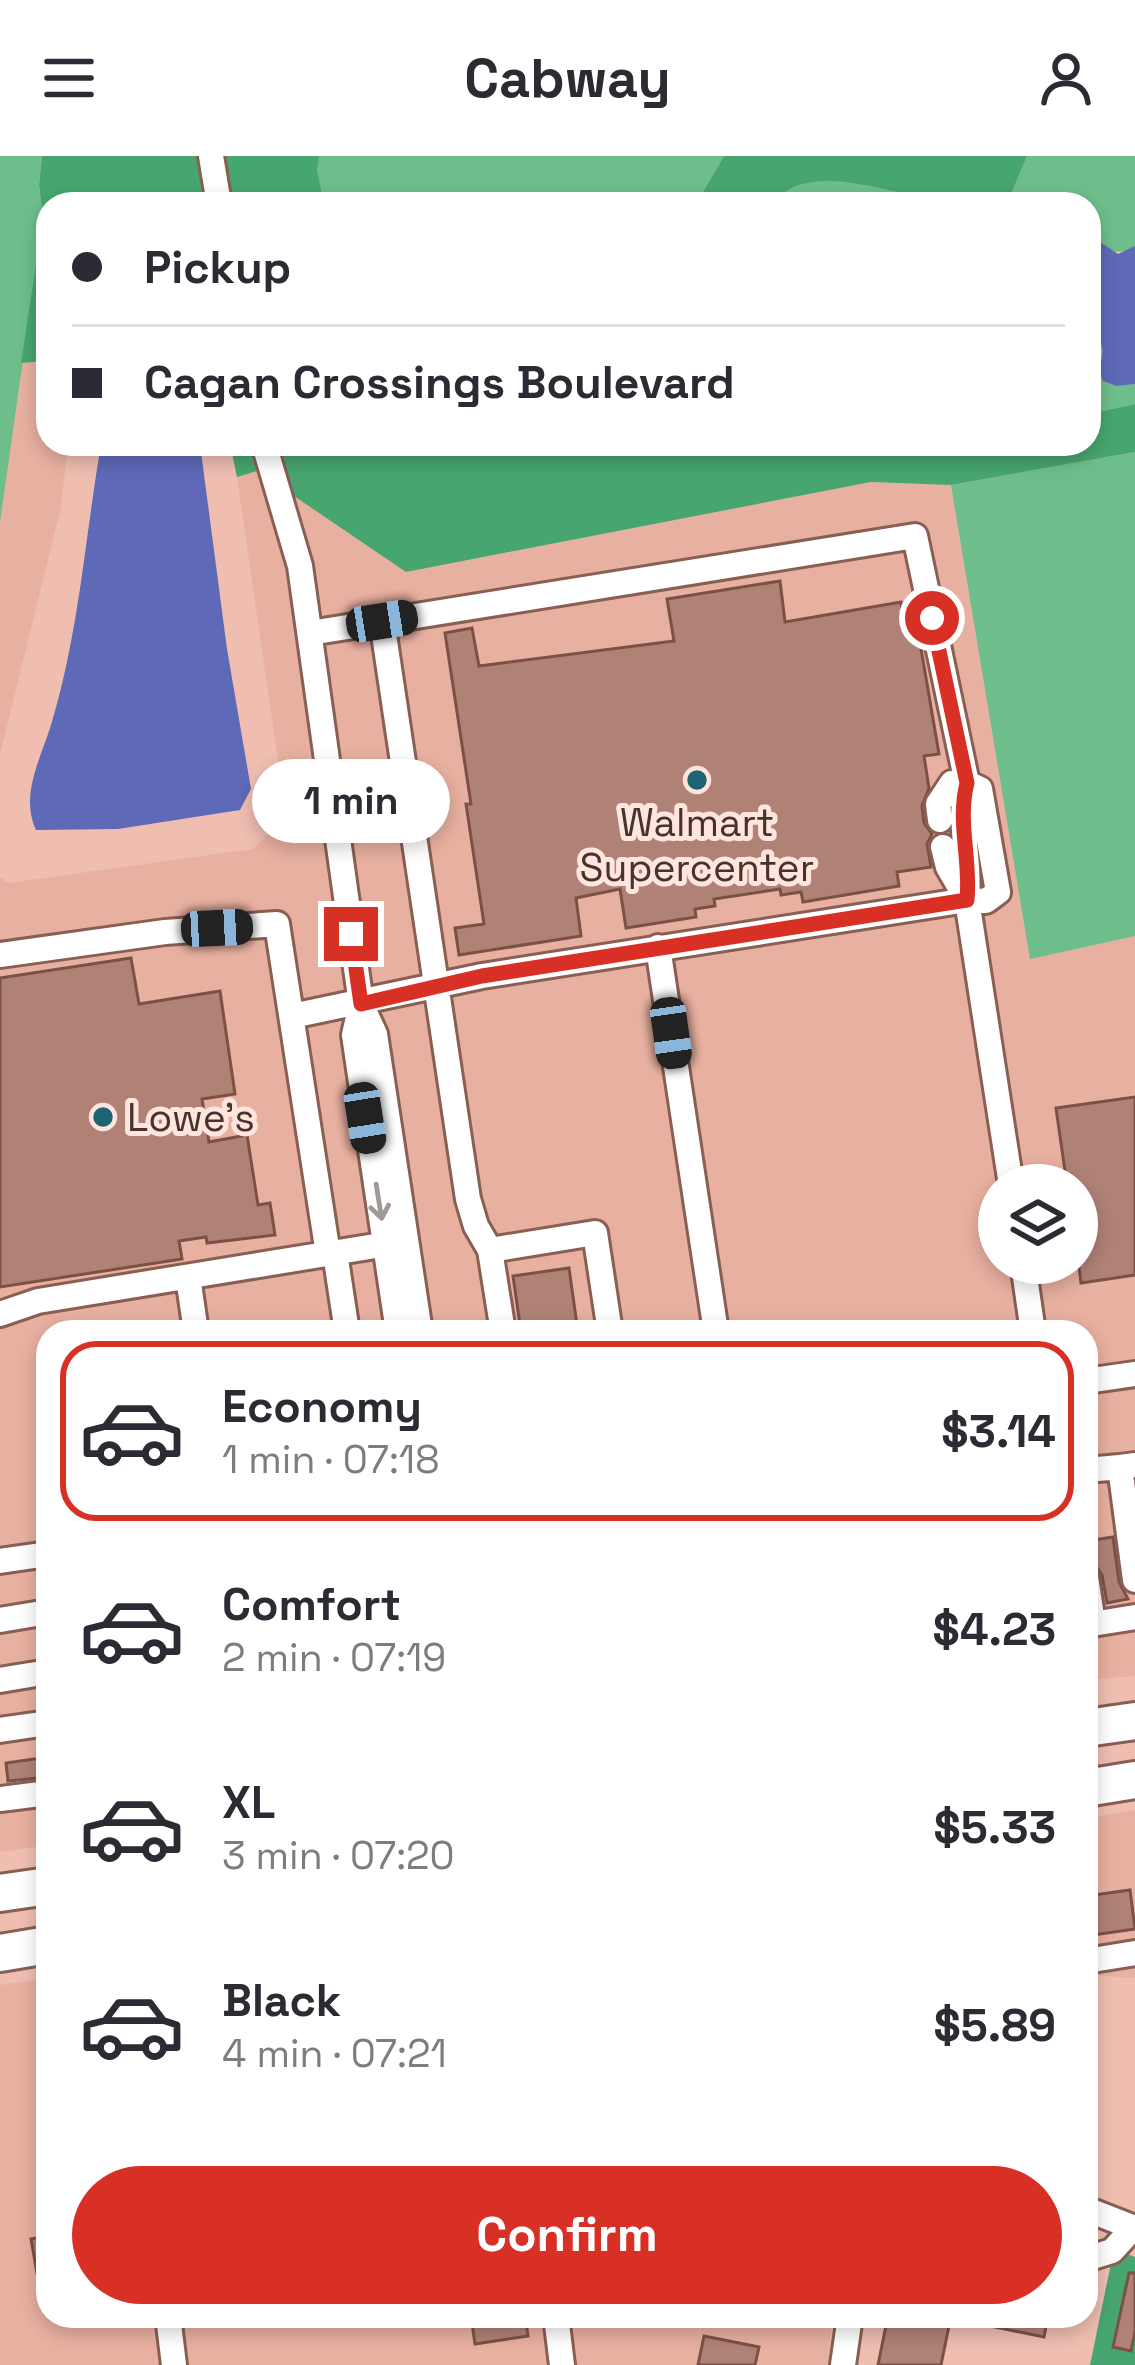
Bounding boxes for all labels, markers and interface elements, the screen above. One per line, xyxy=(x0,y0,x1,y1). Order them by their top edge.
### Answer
text: Cabway xyxy=(464,44,671,113)
icon: menu xyxy=(36,45,102,111)
icon: person xyxy=(1033,45,1099,111)
text: Pickup xyxy=(144,239,291,296)
text: Cagan Crossings Boulevard xyxy=(144,354,735,411)
route start xyxy=(905,591,959,645)
car xyxy=(344,598,420,644)
callout: 1 min xyxy=(252,760,450,844)
marker: Walmart Supercenter xyxy=(684,767,710,793)
text: 1 min xyxy=(303,776,399,825)
place label: Walmart Supercenter xyxy=(580,798,814,892)
route end xyxy=(324,907,378,961)
car xyxy=(180,908,254,948)
car xyxy=(648,995,694,1071)
car xyxy=(342,1080,388,1156)
place label: Lowe's xyxy=(127,1093,255,1142)
marker: Lowe's xyxy=(90,1104,116,1130)
map controls xyxy=(978,1164,1098,1284)
button: layers xyxy=(978,1164,1098,1284)
one-way arrow xyxy=(368,1182,391,1221)
icon: car xyxy=(78,1377,186,1485)
text: Economy xyxy=(222,1378,422,1435)
text: $3.14 xyxy=(941,1403,1056,1460)
text: 1 min · 07:18 xyxy=(222,1435,439,1484)
icon: car xyxy=(78,1575,186,1683)
text: Comfort xyxy=(222,1576,401,1633)
text: $4.23 xyxy=(933,1601,1056,1658)
text: 2 min · 07:19 xyxy=(222,1633,446,1682)
icon: car xyxy=(78,1773,186,1881)
text: XL xyxy=(222,1774,275,1831)
text: $5.33 xyxy=(934,1799,1056,1856)
text: 3 min · 07:20 xyxy=(222,1831,455,1880)
icon: car xyxy=(78,1971,186,2079)
text: Black xyxy=(222,1972,341,2029)
text: $5.89 xyxy=(934,1997,1056,2054)
text: 4 min · 07:21 xyxy=(222,2029,447,2078)
button: Confirm xyxy=(72,2166,1062,2304)

